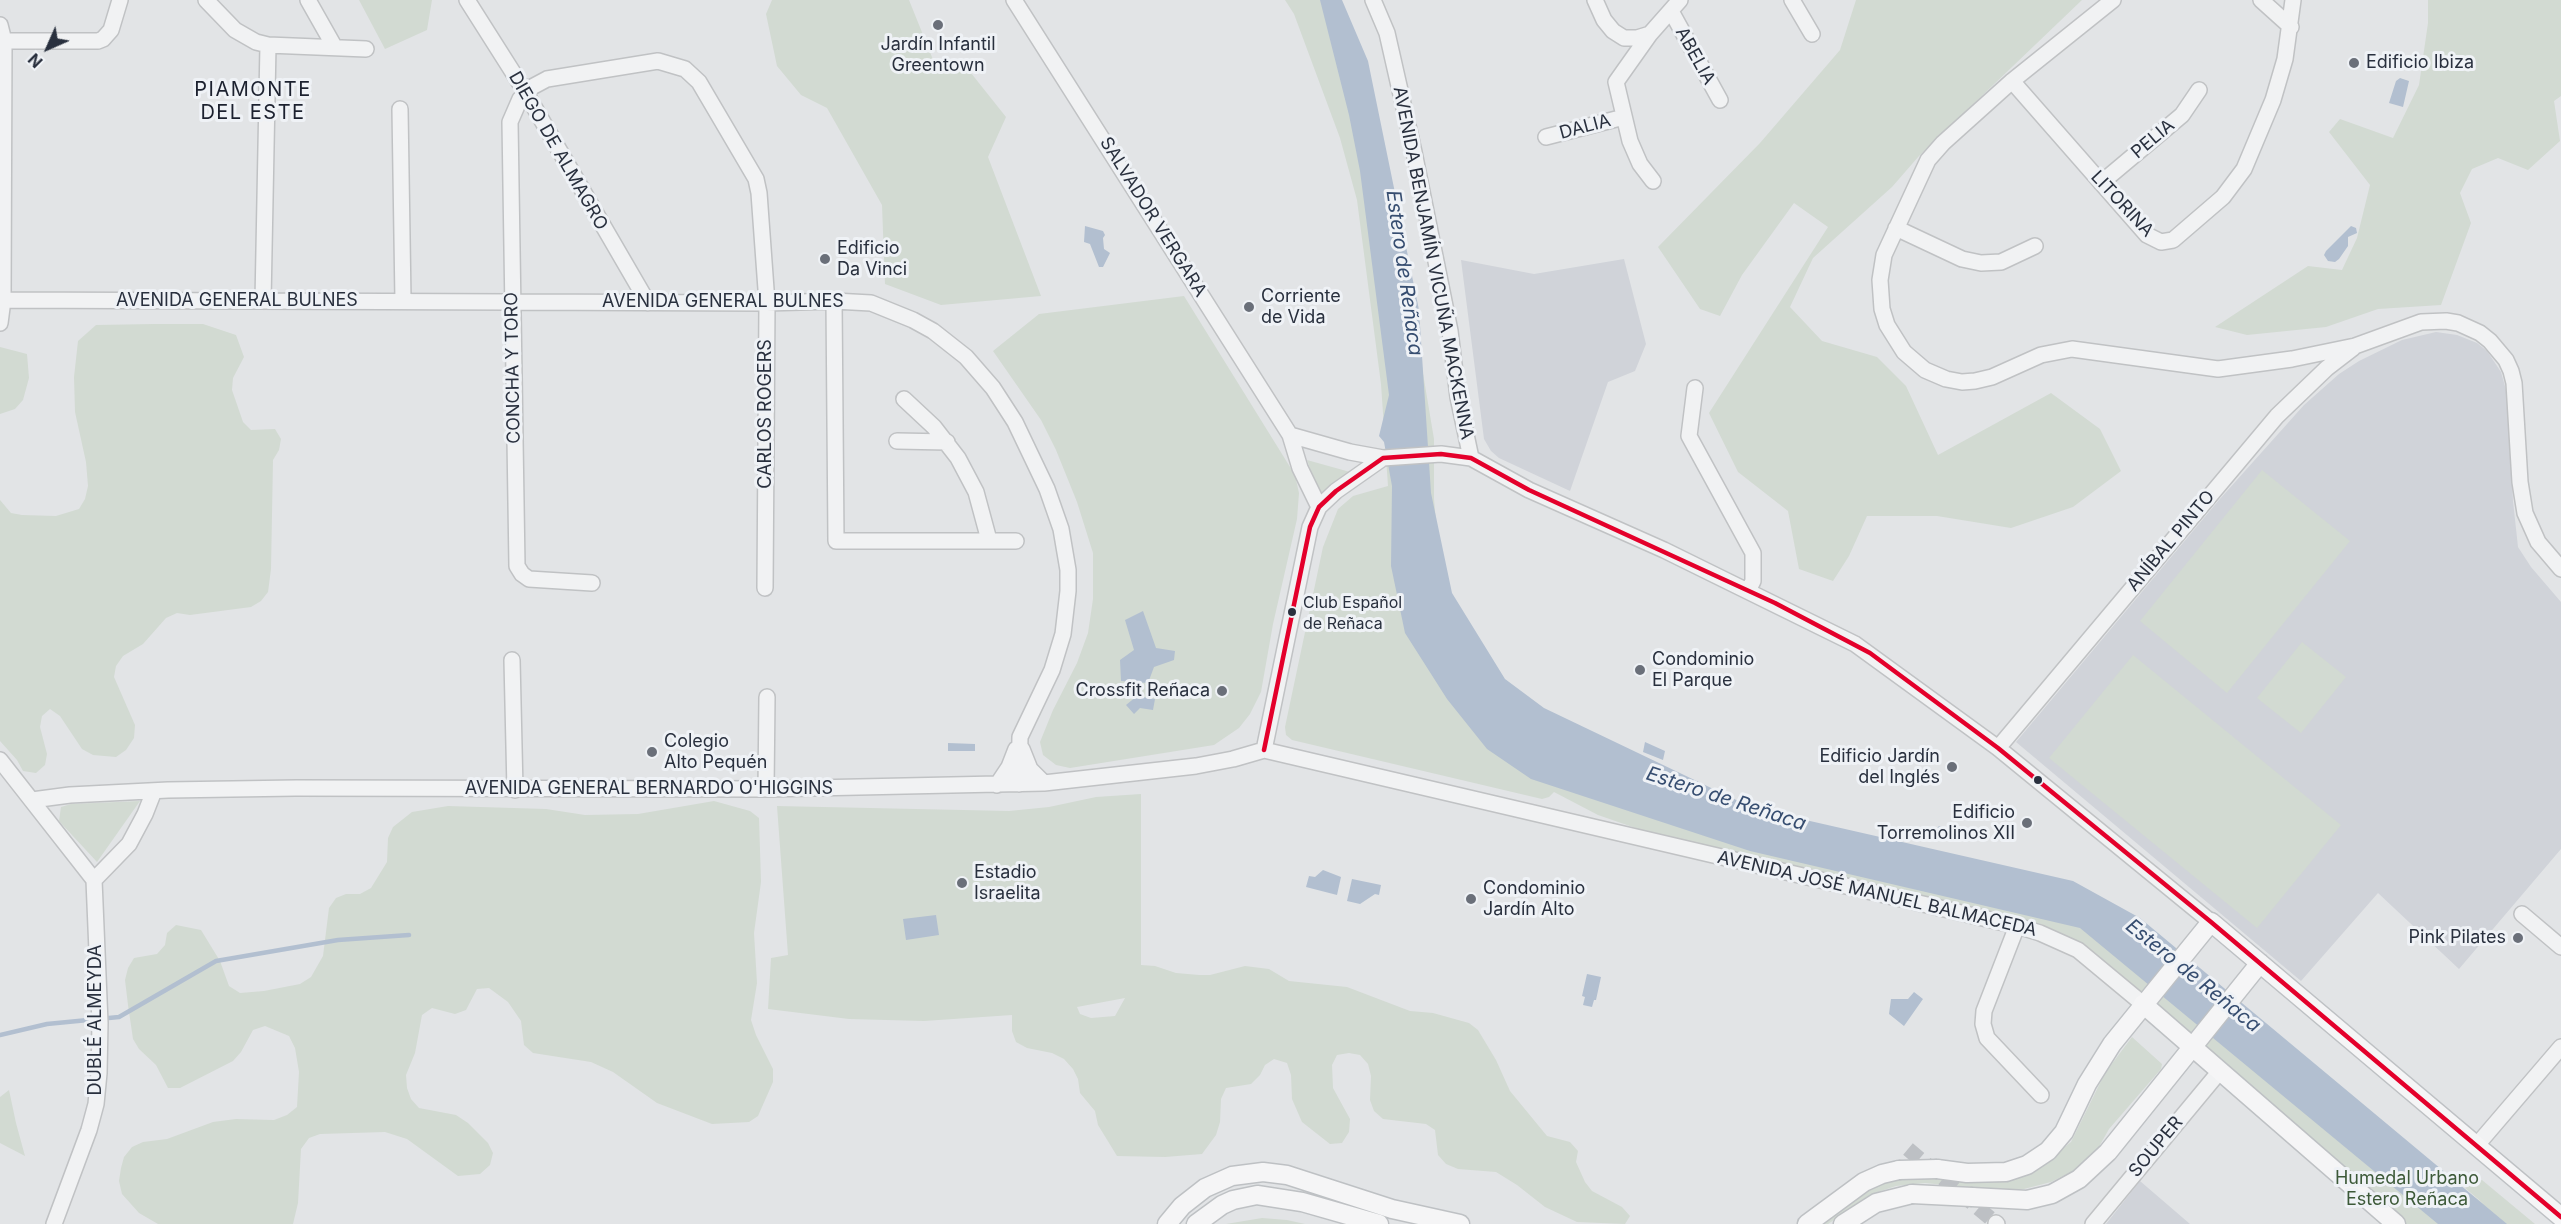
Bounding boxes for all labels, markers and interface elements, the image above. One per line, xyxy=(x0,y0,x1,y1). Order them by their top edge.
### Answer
north arrow xyxy=(18,18,78,78)
marker: Jardín Infantil Greentown xyxy=(931,18,945,32)
street label: ABELIA xyxy=(1670,23,1720,89)
place label: Jardín Infantil Greentown xyxy=(880,34,996,76)
text: N xyxy=(24,49,47,72)
place label: Edificio Ibiza xyxy=(2366,52,2474,74)
marker: Edificio Ibiza xyxy=(2347,56,2361,70)
street label: DIEGO DE ALMAGRO xyxy=(504,68,612,234)
district label: PIAMONTE DEL ESTE xyxy=(194,78,312,125)
street label: AVENIDA BENJAMÍN VICUÑA MACKENNA xyxy=(1388,85,1478,441)
street label: DALIA xyxy=(1557,110,1613,144)
street label: PELIA xyxy=(2127,115,2179,163)
street label: SALVADOR VERGARA xyxy=(1095,133,1211,301)
street label: LITORINA xyxy=(2086,167,2158,241)
water label: Estero de Reñaca xyxy=(1381,189,1427,357)
place label: Edificio Da Vinci xyxy=(837,238,907,280)
marker: Edificio Da Vinci xyxy=(818,252,832,266)
place label: Corriente de Vida xyxy=(1261,286,1341,328)
street label: AVENIDA GENERAL BULNES xyxy=(116,290,358,312)
street label: AVENIDA GENERAL BULNES xyxy=(602,291,844,313)
street label: CONCHA Y TORO xyxy=(501,292,525,444)
marker: Corriente de Vida xyxy=(1242,300,1256,314)
street label: CARLOS ROGERS xyxy=(755,339,777,489)
street label: ANÍBAL PINTO xyxy=(2123,486,2219,596)
place label: Club Español de Reñaca xyxy=(1303,593,1402,631)
marker: Club Español de Reñaca xyxy=(1286,606,1298,618)
place label: Condominio El Parque xyxy=(1652,649,1754,692)
marker: Condominio El Parque xyxy=(1633,663,1647,677)
place label: Crossfit Reñaca xyxy=(1075,680,1210,702)
marker: Crossfit Reñaca xyxy=(1215,684,1229,698)
place label: Colegio Alto Pequén xyxy=(664,731,767,774)
marker: Colegio Alto Pequén xyxy=(645,745,659,759)
place label: Edificio Jardín del Inglés xyxy=(1819,746,1940,789)
marker: Edificio Jardín del Inglés xyxy=(1945,760,1959,774)
water label: Estero de Reñaca xyxy=(1643,762,1809,836)
unlabelled marker xyxy=(2032,774,2044,786)
street label: AVENIDA GENERAL BERNARDO O'HIGGINS xyxy=(465,778,833,800)
place label: Edificio Torremolinos XII xyxy=(1877,802,2015,844)
marker: Edificio Torremolinos XII xyxy=(2020,816,2034,830)
street label: AVENIDA JOSÉ MANUEL BALMACEDA xyxy=(1715,847,2039,941)
place label: Estadio Israelita xyxy=(974,862,1041,904)
marker: Estadio Israelita xyxy=(955,876,969,890)
place label: Condominio Jardín Alto xyxy=(1483,878,1585,920)
marker: Condominio Jardín Alto xyxy=(1464,892,1478,906)
water label: Estero de Reñaca xyxy=(2121,914,2265,1038)
place label: Pink Pilates xyxy=(2409,927,2506,949)
marker: Pink Pilates xyxy=(2511,931,2525,945)
street label: DUBLÉ ALMEYDA xyxy=(85,945,107,1095)
street label: SOUPER xyxy=(2124,1112,2188,1182)
park label: Humedal Urbano Estero Reñaca xyxy=(2335,1168,2479,1210)

